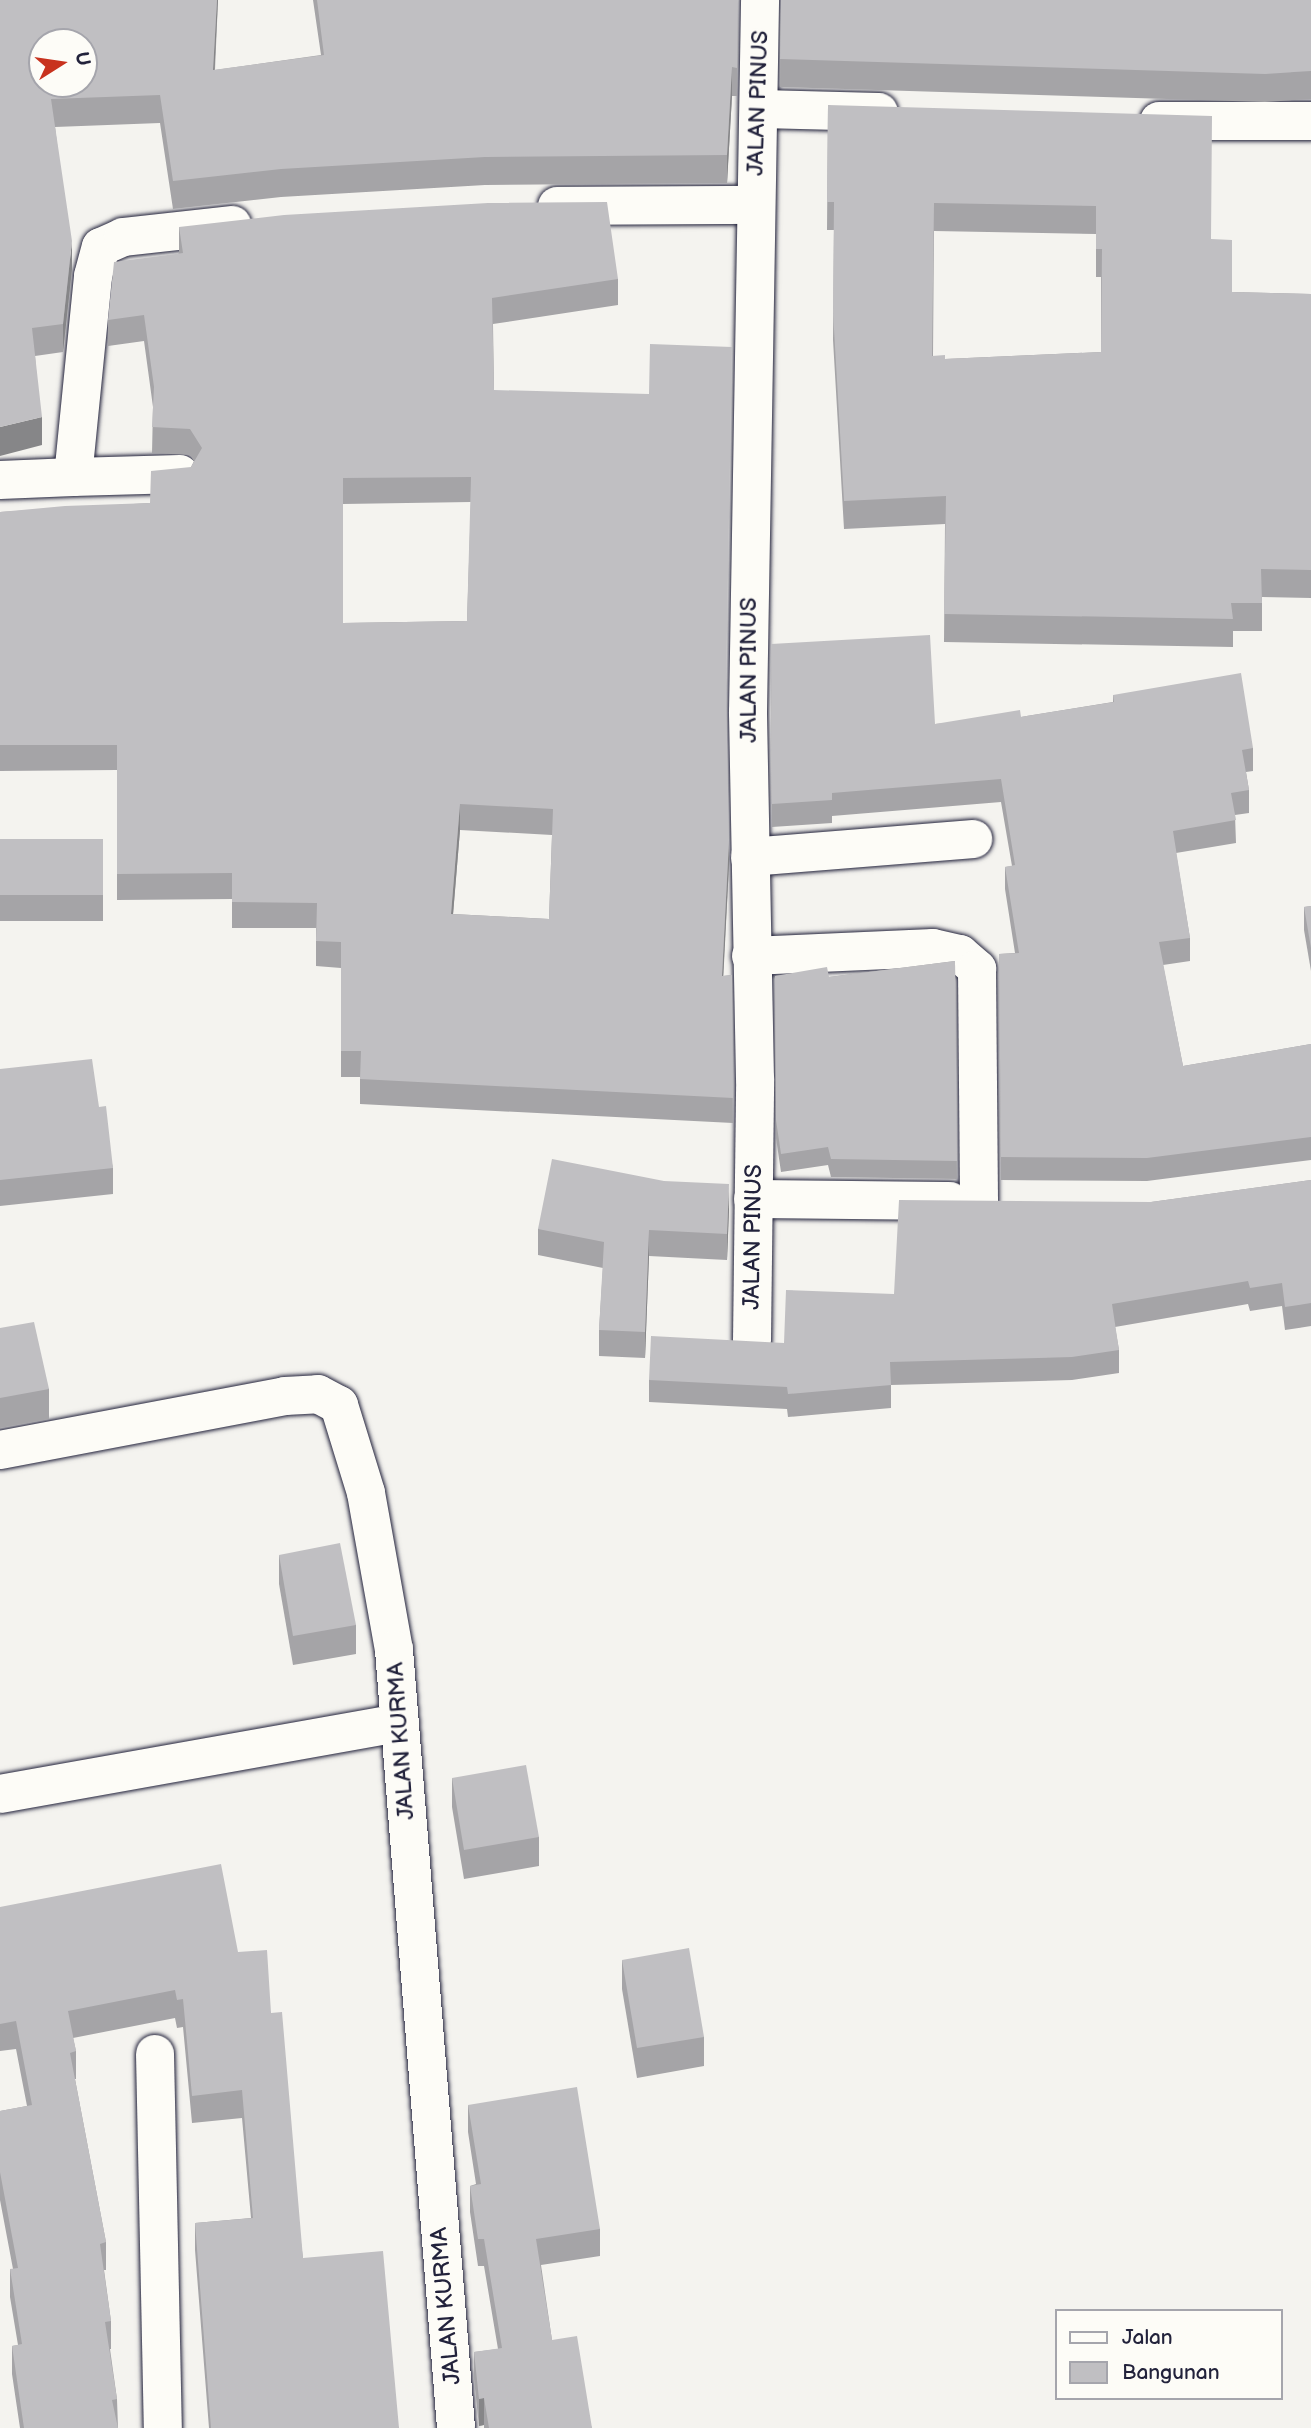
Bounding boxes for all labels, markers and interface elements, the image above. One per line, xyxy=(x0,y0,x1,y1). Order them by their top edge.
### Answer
north arrow xyxy=(28,28,98,98)
street label: JALAN PINUS xyxy=(742,30,774,176)
text: U xyxy=(69,50,95,68)
street label: JALAN PINUS xyxy=(735,597,763,743)
street label: JALAN PINUS xyxy=(738,1164,768,1310)
street label: JALAN KURMA xyxy=(382,1661,420,1821)
street label: JALAN KURMA xyxy=(425,2226,467,2386)
legend xyxy=(1056,2309,1283,2400)
text: Jalan xyxy=(1122,2325,1173,2350)
text: Bangunan xyxy=(1122,2360,1220,2385)

